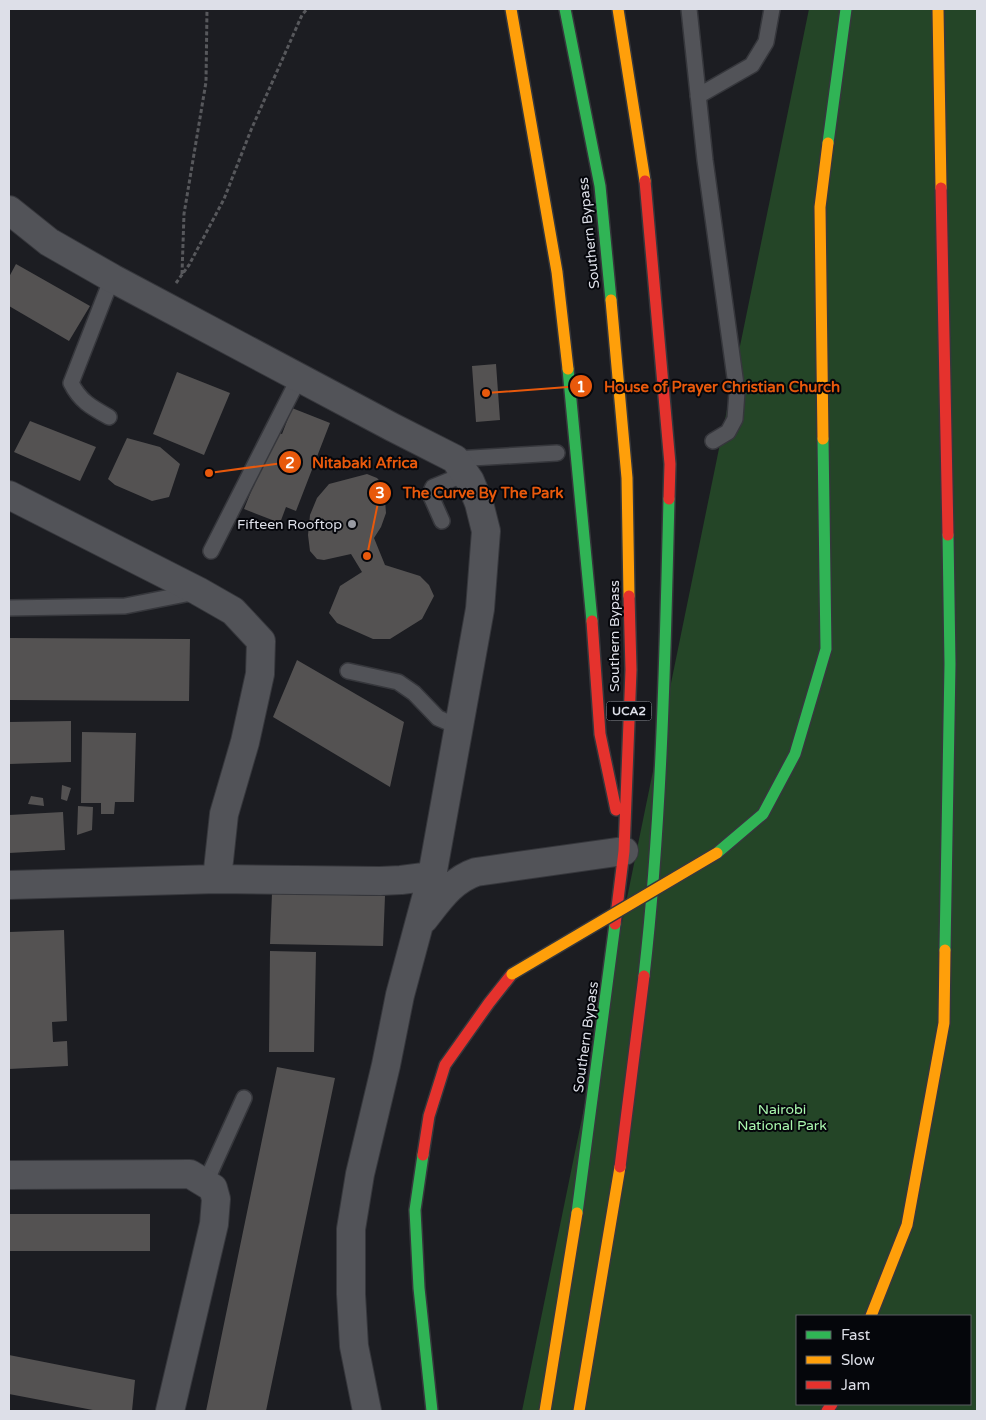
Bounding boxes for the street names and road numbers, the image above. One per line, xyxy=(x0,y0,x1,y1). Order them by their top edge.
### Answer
street label: Southern Bypass xyxy=(575,176,603,290)
street label: Southern Bypass xyxy=(606,580,623,692)
road number: UCA2 xyxy=(606,701,652,720)
street label: Southern Bypass xyxy=(570,980,602,1094)

